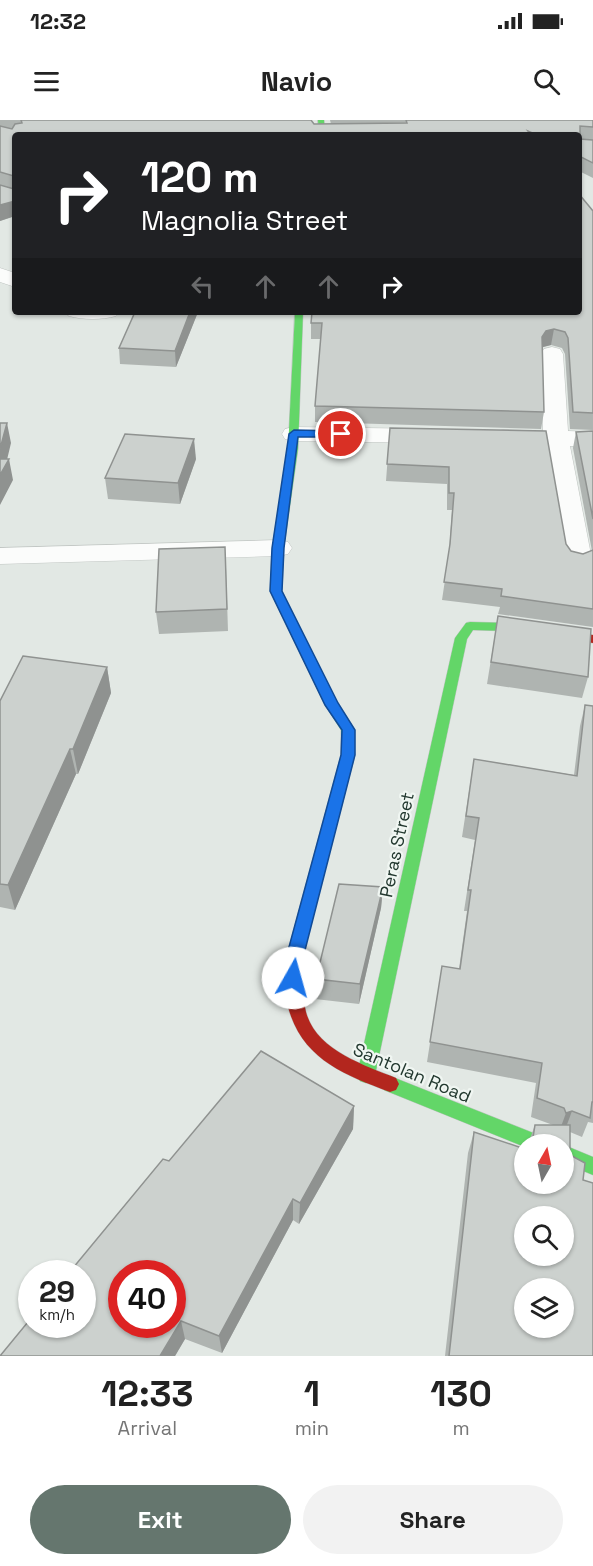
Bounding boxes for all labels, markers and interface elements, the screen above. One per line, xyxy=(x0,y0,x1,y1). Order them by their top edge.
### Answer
text: 12:32 xyxy=(30,7,86,35)
text: Navio xyxy=(261,64,332,99)
icon: menu xyxy=(30,65,63,98)
icon: search xyxy=(530,65,563,98)
text: 120 m xyxy=(141,151,259,204)
icon: right xyxy=(42,156,120,234)
text: Magnolia Street xyxy=(141,203,348,238)
icon: left xyxy=(186,270,219,303)
icon: ahead xyxy=(249,270,282,303)
icon: ahead xyxy=(312,270,345,303)
icon: right xyxy=(375,270,408,303)
pin xyxy=(315,408,366,459)
icon: arrive xyxy=(324,417,357,450)
street label: Peras Street xyxy=(374,790,419,900)
position arrow xyxy=(261,946,325,1010)
street label: Santolan Road xyxy=(350,1037,475,1108)
north arrow xyxy=(514,1134,574,1194)
map controls xyxy=(514,1134,574,1338)
button: search xyxy=(514,1206,574,1266)
speed limit sign: 40 xyxy=(108,1260,186,1338)
text: 29 xyxy=(39,1272,75,1311)
button: layers xyxy=(514,1278,574,1338)
text: km/h xyxy=(39,1305,75,1324)
text: 12:33 xyxy=(101,1371,193,1417)
text: 1 xyxy=(304,1371,320,1417)
text: 130 xyxy=(430,1371,492,1417)
text: Arrival xyxy=(118,1415,177,1441)
text: min xyxy=(295,1415,329,1441)
text: m xyxy=(452,1415,470,1441)
button: Exit xyxy=(30,1485,291,1554)
button: Share xyxy=(303,1485,563,1554)

